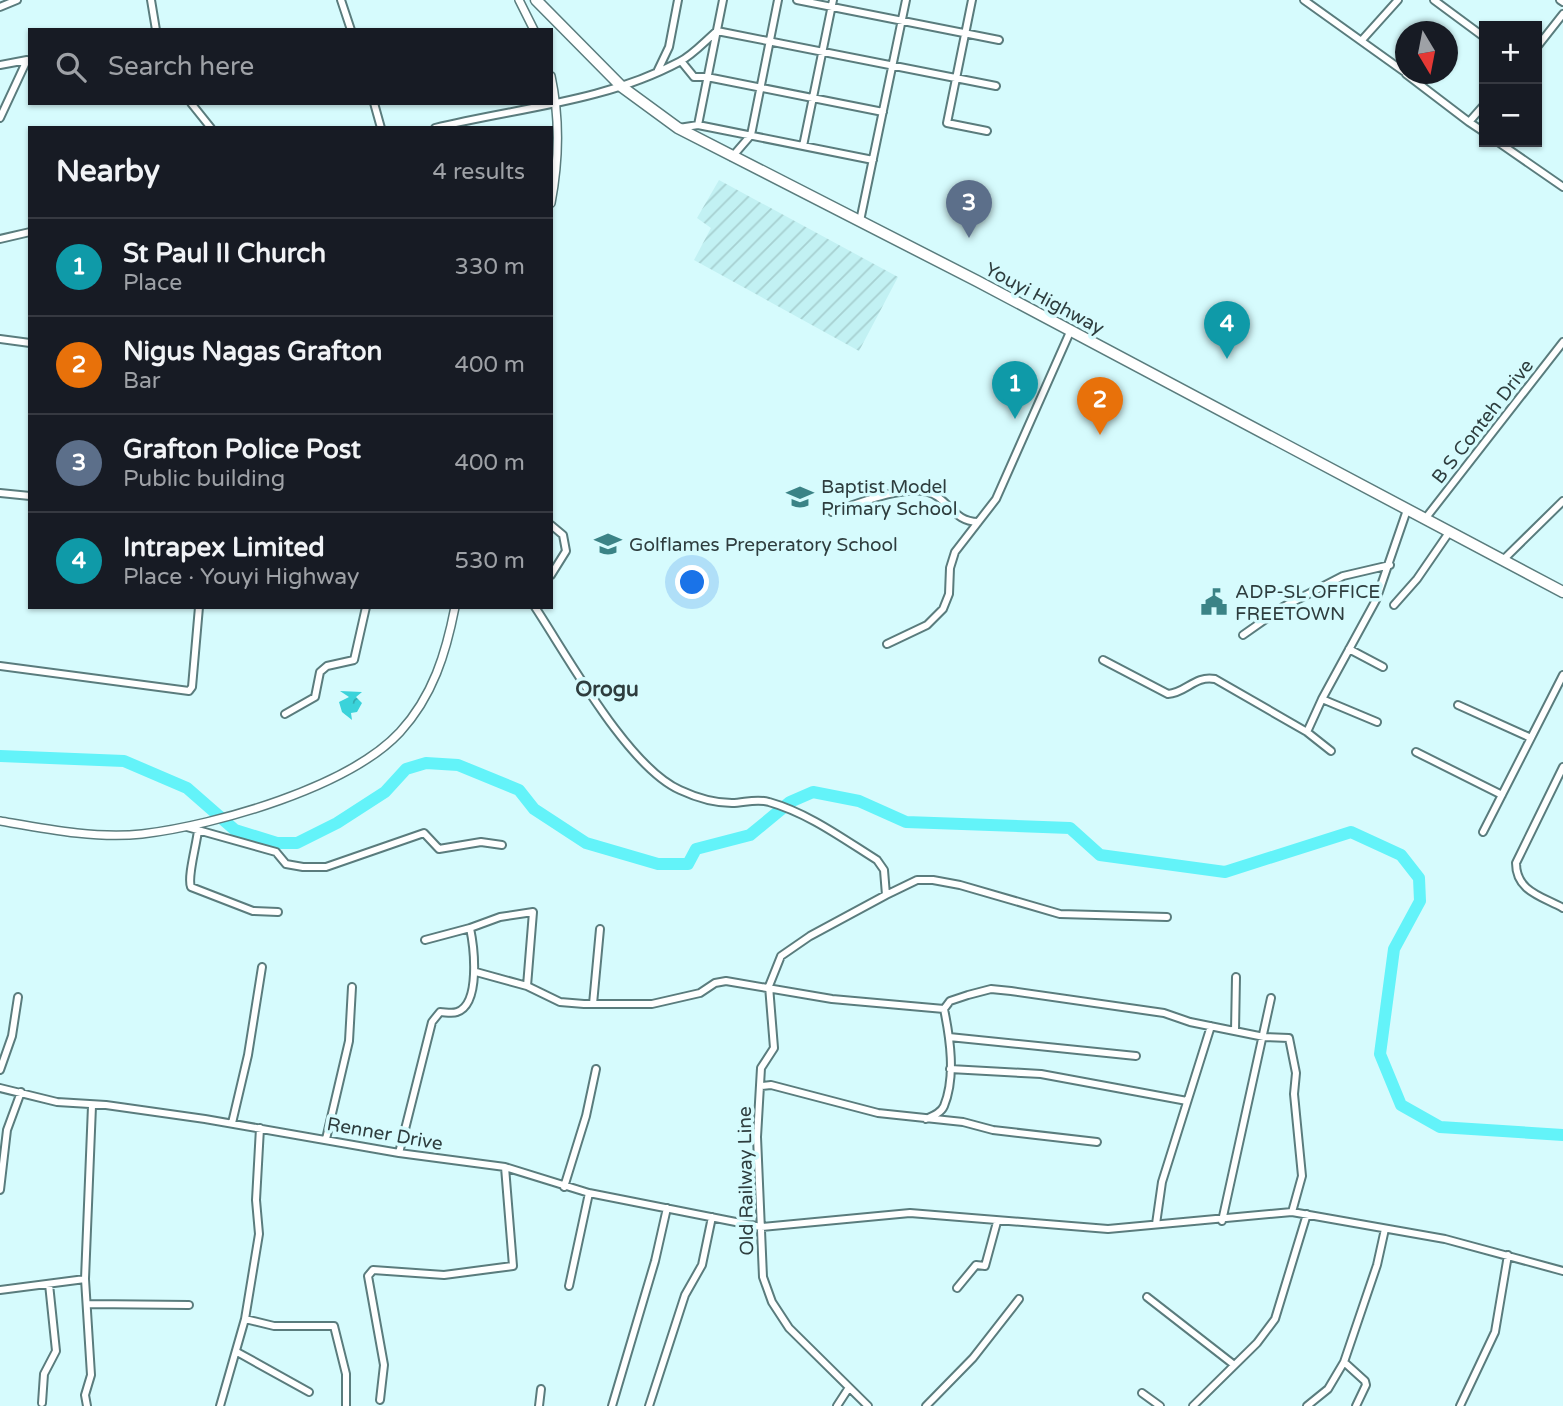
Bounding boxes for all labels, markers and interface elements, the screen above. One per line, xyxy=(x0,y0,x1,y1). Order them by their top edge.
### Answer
north arrow xyxy=(1395,21,1458,84)
map controls xyxy=(1479,21,1542,147)
button: + xyxy=(1479,21,1542,84)
search box xyxy=(28,28,553,105)
icon: search xyxy=(52,48,90,86)
text: Search here xyxy=(108,51,254,82)
button: − xyxy=(1479,84,1542,147)
text: Nearby xyxy=(56,153,160,190)
text: 4 results xyxy=(432,158,525,186)
pin: 3 xyxy=(946,180,992,238)
text: St Paul II Church xyxy=(123,238,326,269)
text: 1 xyxy=(72,253,86,281)
text: 330 m xyxy=(455,253,525,281)
street label: Youyi Highway xyxy=(981,258,1108,339)
text: Place xyxy=(123,269,182,297)
pin: 4 xyxy=(1204,301,1250,359)
text: Nigus Nagas Grafton xyxy=(123,336,382,367)
text: 2 xyxy=(72,351,86,379)
text: 400 m xyxy=(455,351,525,379)
street label: B S Conteh Drive xyxy=(1427,355,1538,488)
pin: 1 xyxy=(992,361,1038,419)
text: Bar xyxy=(123,367,161,395)
pin: 2 xyxy=(1077,377,1123,435)
text: Grafton Police Post xyxy=(123,434,361,465)
text: 3 xyxy=(72,449,86,477)
text: 400 m xyxy=(455,449,525,477)
text: Public building xyxy=(123,465,285,493)
place label: Baptist Model Primary School xyxy=(821,476,957,520)
school or university icon: Baptist Model Primary School xyxy=(785,482,815,512)
school or university icon: Golflames Preperatory School xyxy=(593,529,623,559)
text: Intrapex Limited xyxy=(123,532,325,563)
place label: Golflames Preperatory School xyxy=(629,534,898,556)
text: 4 xyxy=(72,547,86,575)
text: 530 m xyxy=(455,547,525,575)
text: Place · Youyi Highway xyxy=(123,563,359,591)
your location xyxy=(675,565,709,599)
place label: ADP-SL OFFICE FREETOWN xyxy=(1235,581,1380,625)
public building icon: ADP-SL OFFICE FREETOWN xyxy=(1199,587,1229,617)
district label: Orogu xyxy=(575,677,639,702)
street label: Old Railway Line xyxy=(734,1106,758,1256)
street label: Renner Drive xyxy=(325,1113,444,1155)

